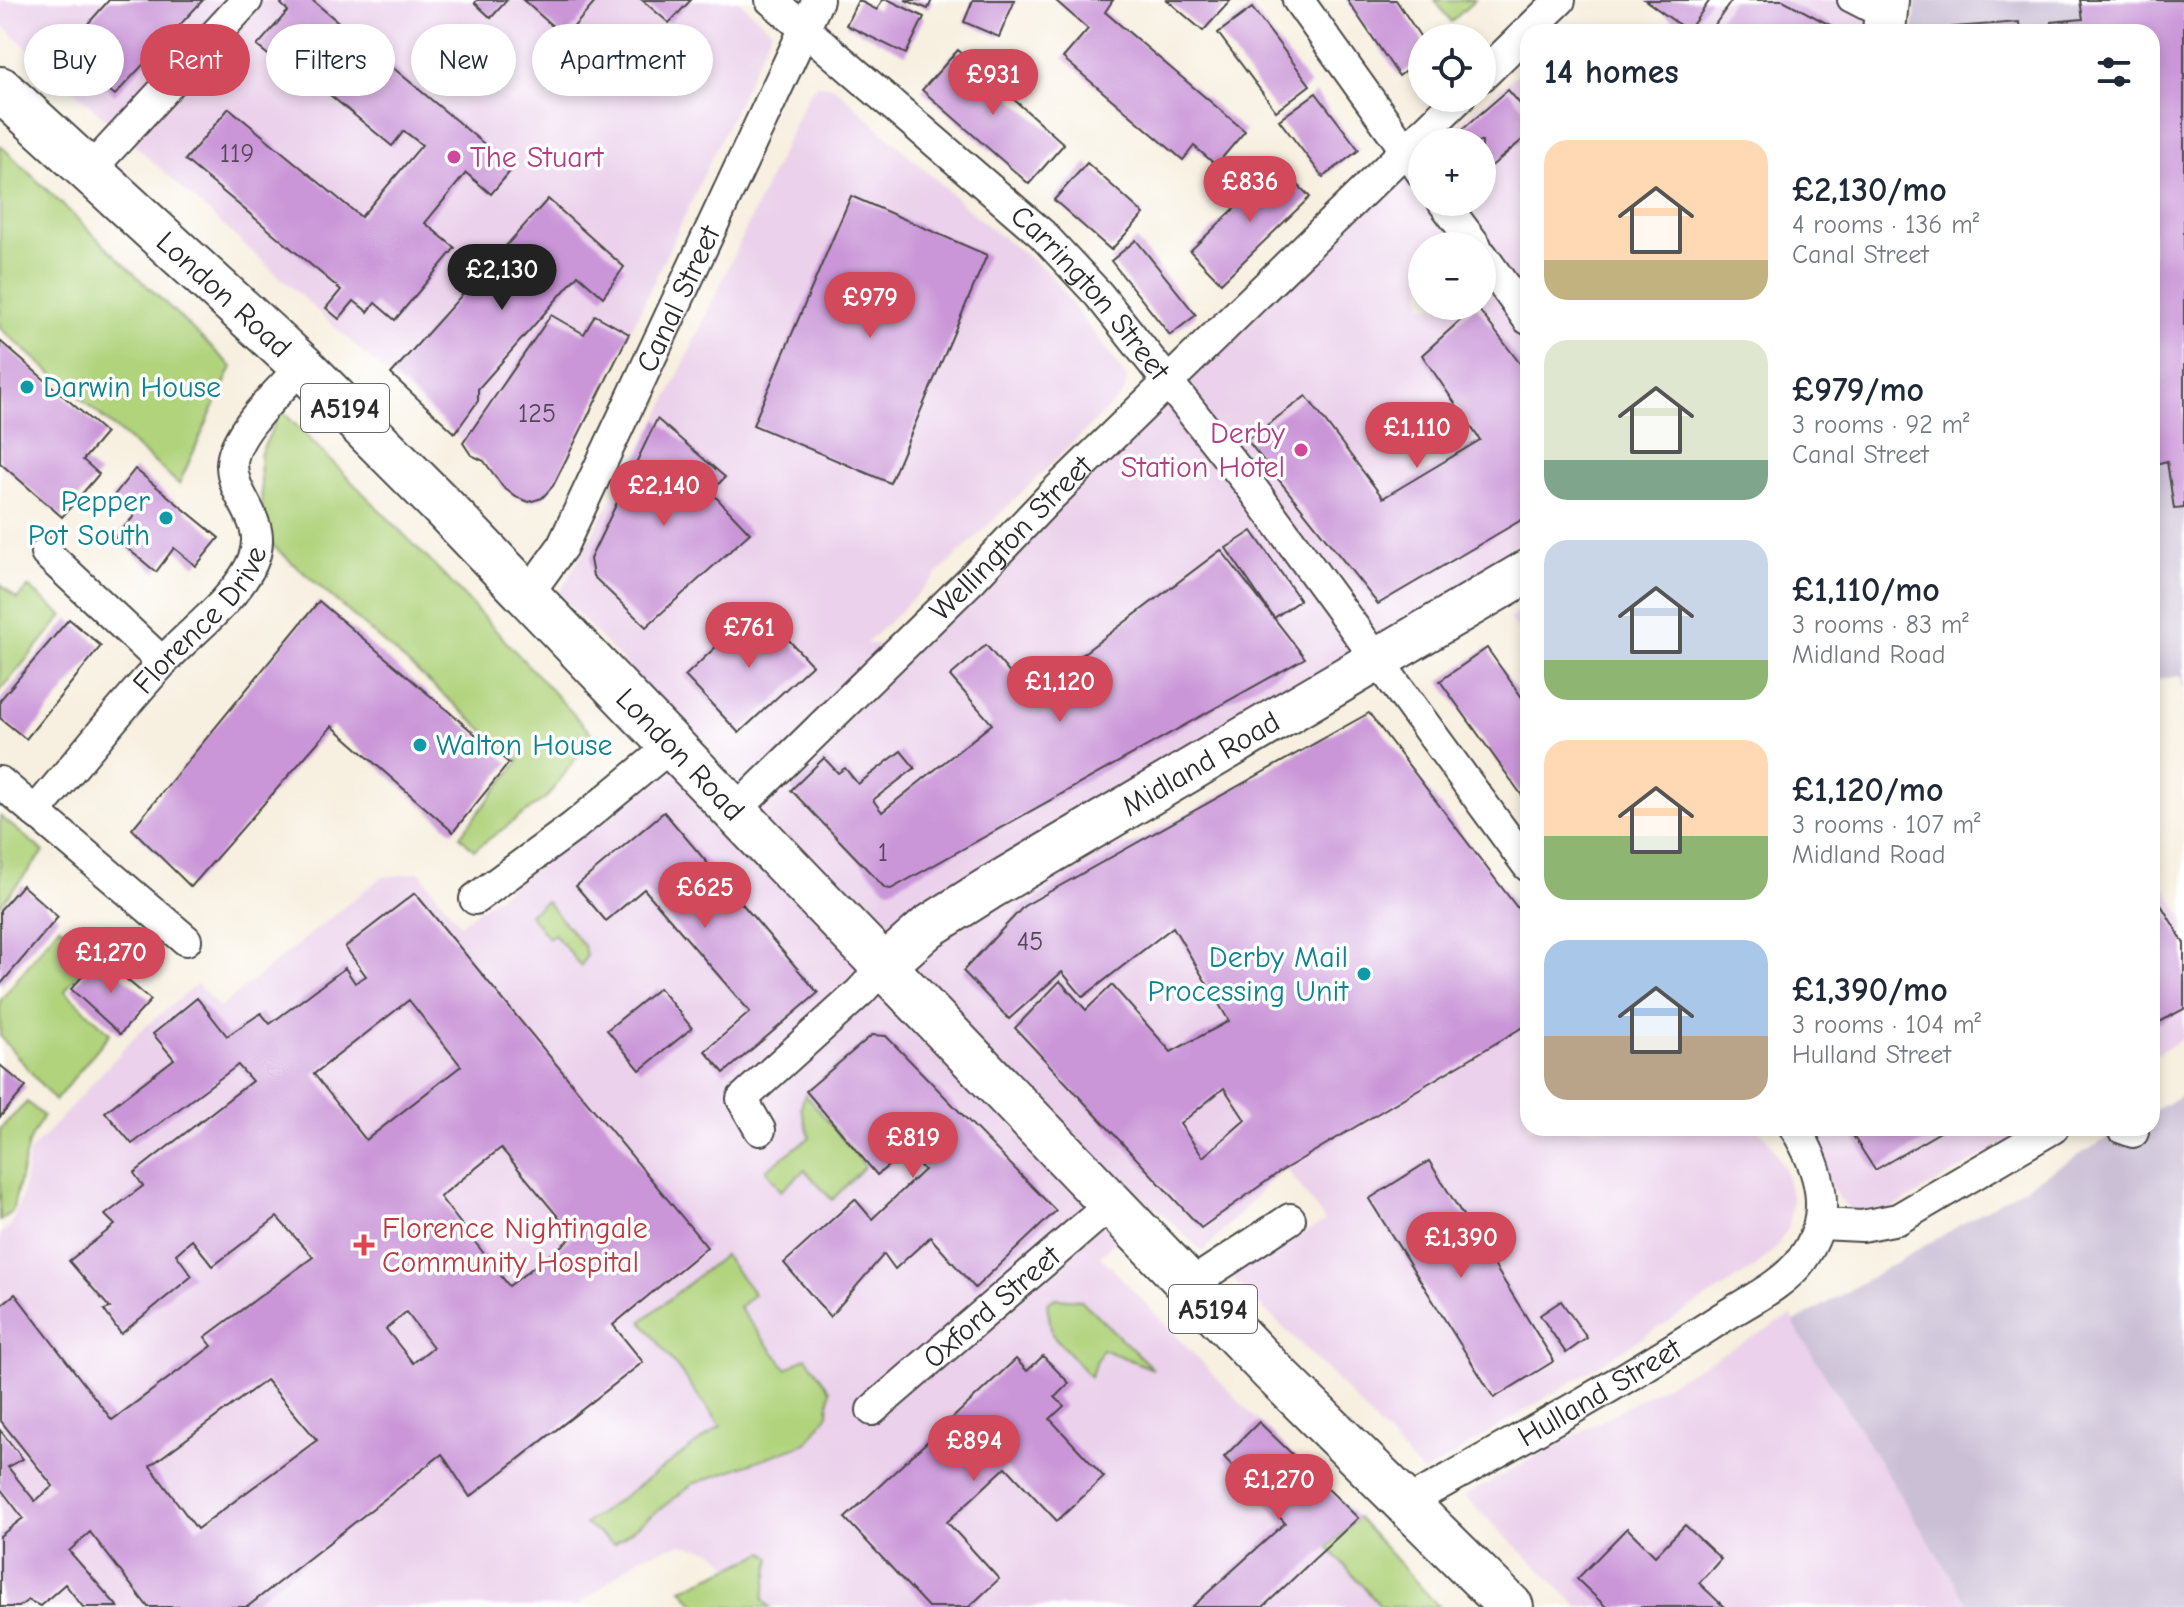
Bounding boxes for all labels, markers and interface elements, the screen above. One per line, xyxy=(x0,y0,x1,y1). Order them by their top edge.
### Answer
chip: Buy xyxy=(24,24,124,96)
chip: Rent xyxy=(140,24,250,96)
chip: Filters xyxy=(266,24,395,96)
chip: New xyxy=(411,24,516,96)
chip: Apartment xyxy=(532,24,713,96)
map controls xyxy=(1408,24,1496,320)
button: locate xyxy=(1408,24,1496,112)
pin: £931 xyxy=(946,49,1040,117)
icon: filters xyxy=(2092,50,2136,94)
text: 14 homes xyxy=(1544,52,1679,92)
text: £931 xyxy=(966,60,1020,90)
button: + xyxy=(1408,128,1496,216)
house number: 119 xyxy=(220,139,254,169)
place label: The Stuart xyxy=(470,140,605,175)
marker: The Stuart xyxy=(445,148,463,166)
pin: £836 xyxy=(1203,156,1297,224)
text: £836 xyxy=(1222,167,1278,197)
text: £2,130/mo xyxy=(1792,170,1947,210)
icon: home xyxy=(1608,172,1704,268)
street label: Carrington Street xyxy=(1004,198,1178,389)
text: 4 rooms · 136 m² xyxy=(1792,210,1979,240)
street label: Canal Street xyxy=(629,219,728,378)
street label: London Road xyxy=(149,224,298,365)
button: − xyxy=(1408,232,1496,320)
text: Canal Street xyxy=(1792,240,1929,270)
pin: £2,130 xyxy=(437,244,567,312)
text: £2,130 xyxy=(466,255,538,285)
pin: £979 xyxy=(823,272,917,340)
text: £979 xyxy=(842,283,898,313)
place label: Darwin House xyxy=(43,370,221,405)
text: £979/mo xyxy=(1792,370,1924,410)
icon: home xyxy=(1608,372,1704,468)
marker: Darwin House xyxy=(18,378,36,396)
road number: A5194 xyxy=(301,384,389,432)
house number: 125 xyxy=(518,399,556,429)
pin: £1,110 xyxy=(1352,402,1482,470)
text: 3 rooms · 92 m² xyxy=(1792,410,1970,440)
text: £1,110 xyxy=(1383,413,1451,443)
place label: Derby Station Hotel xyxy=(1121,416,1286,485)
text: Canal Street xyxy=(1792,440,1929,470)
marker: Derby Station Hotel xyxy=(1292,441,1310,459)
street label: Wellington Street xyxy=(923,448,1100,628)
pin: £2,140 xyxy=(599,460,729,528)
text: £2,140 xyxy=(628,471,700,501)
place label: Pepper Pot South xyxy=(28,484,150,553)
marker: Pepper Pot South xyxy=(157,509,175,527)
street label: Florence Drive xyxy=(126,543,274,701)
text: £1,110/mo xyxy=(1792,570,1940,610)
icon: home xyxy=(1608,572,1704,668)
pin: £761 xyxy=(702,602,796,670)
text: 3 rooms · 83 m² xyxy=(1792,610,1969,640)
text: £761 xyxy=(723,613,775,643)
text: Midland Road xyxy=(1792,640,1946,670)
pin: £1,120 xyxy=(995,656,1125,724)
text: £1,120 xyxy=(1025,667,1095,697)
street label: London Road xyxy=(608,681,751,828)
street label: Midland Road xyxy=(1116,704,1286,824)
place label: Walton House xyxy=(436,728,613,763)
marker: Walton House xyxy=(411,736,429,754)
text: £1,120/mo xyxy=(1792,770,1944,810)
icon: home xyxy=(1608,772,1704,868)
text: 3 rooms · 107 m² xyxy=(1792,810,1981,840)
house number: 1 xyxy=(878,838,888,868)
text: Midland Road xyxy=(1792,840,1946,870)
pin: £625 xyxy=(658,862,752,930)
text: £625 xyxy=(676,873,734,903)
pin: £1,270 xyxy=(46,927,176,995)
house number: 45 xyxy=(1017,927,1043,957)
text: £1,270 xyxy=(75,938,147,968)
place label: Derby Mail Processing Unit xyxy=(1147,940,1349,1009)
marker: Derby Mail Processing Unit xyxy=(1355,965,1373,983)
text: £1,390/mo xyxy=(1792,970,1948,1010)
icon: home xyxy=(1608,972,1704,1068)
text: 3 rooms · 104 m² xyxy=(1792,1010,1981,1040)
text: Hulland Street xyxy=(1792,1040,1951,1070)
pin: £819 xyxy=(866,1112,960,1180)
text: £819 xyxy=(886,1123,940,1153)
place label: Florence Nightingale Community Hospital xyxy=(382,1211,648,1280)
pin: £1,390 xyxy=(1396,1212,1526,1280)
text: £1,390 xyxy=(1424,1223,1498,1253)
marker: Florence Nightingale Community Hospital xyxy=(353,1234,375,1256)
street label: Oxford Street xyxy=(916,1238,1069,1376)
road number: A5194 xyxy=(1169,1285,1257,1333)
street label: Hulland Street xyxy=(1512,1330,1689,1455)
pin: £894 xyxy=(927,1415,1021,1483)
text: £894 xyxy=(946,1426,1002,1456)
pin: £1,270 xyxy=(1214,1454,1344,1522)
text: £1,270 xyxy=(1243,1465,1315,1495)

